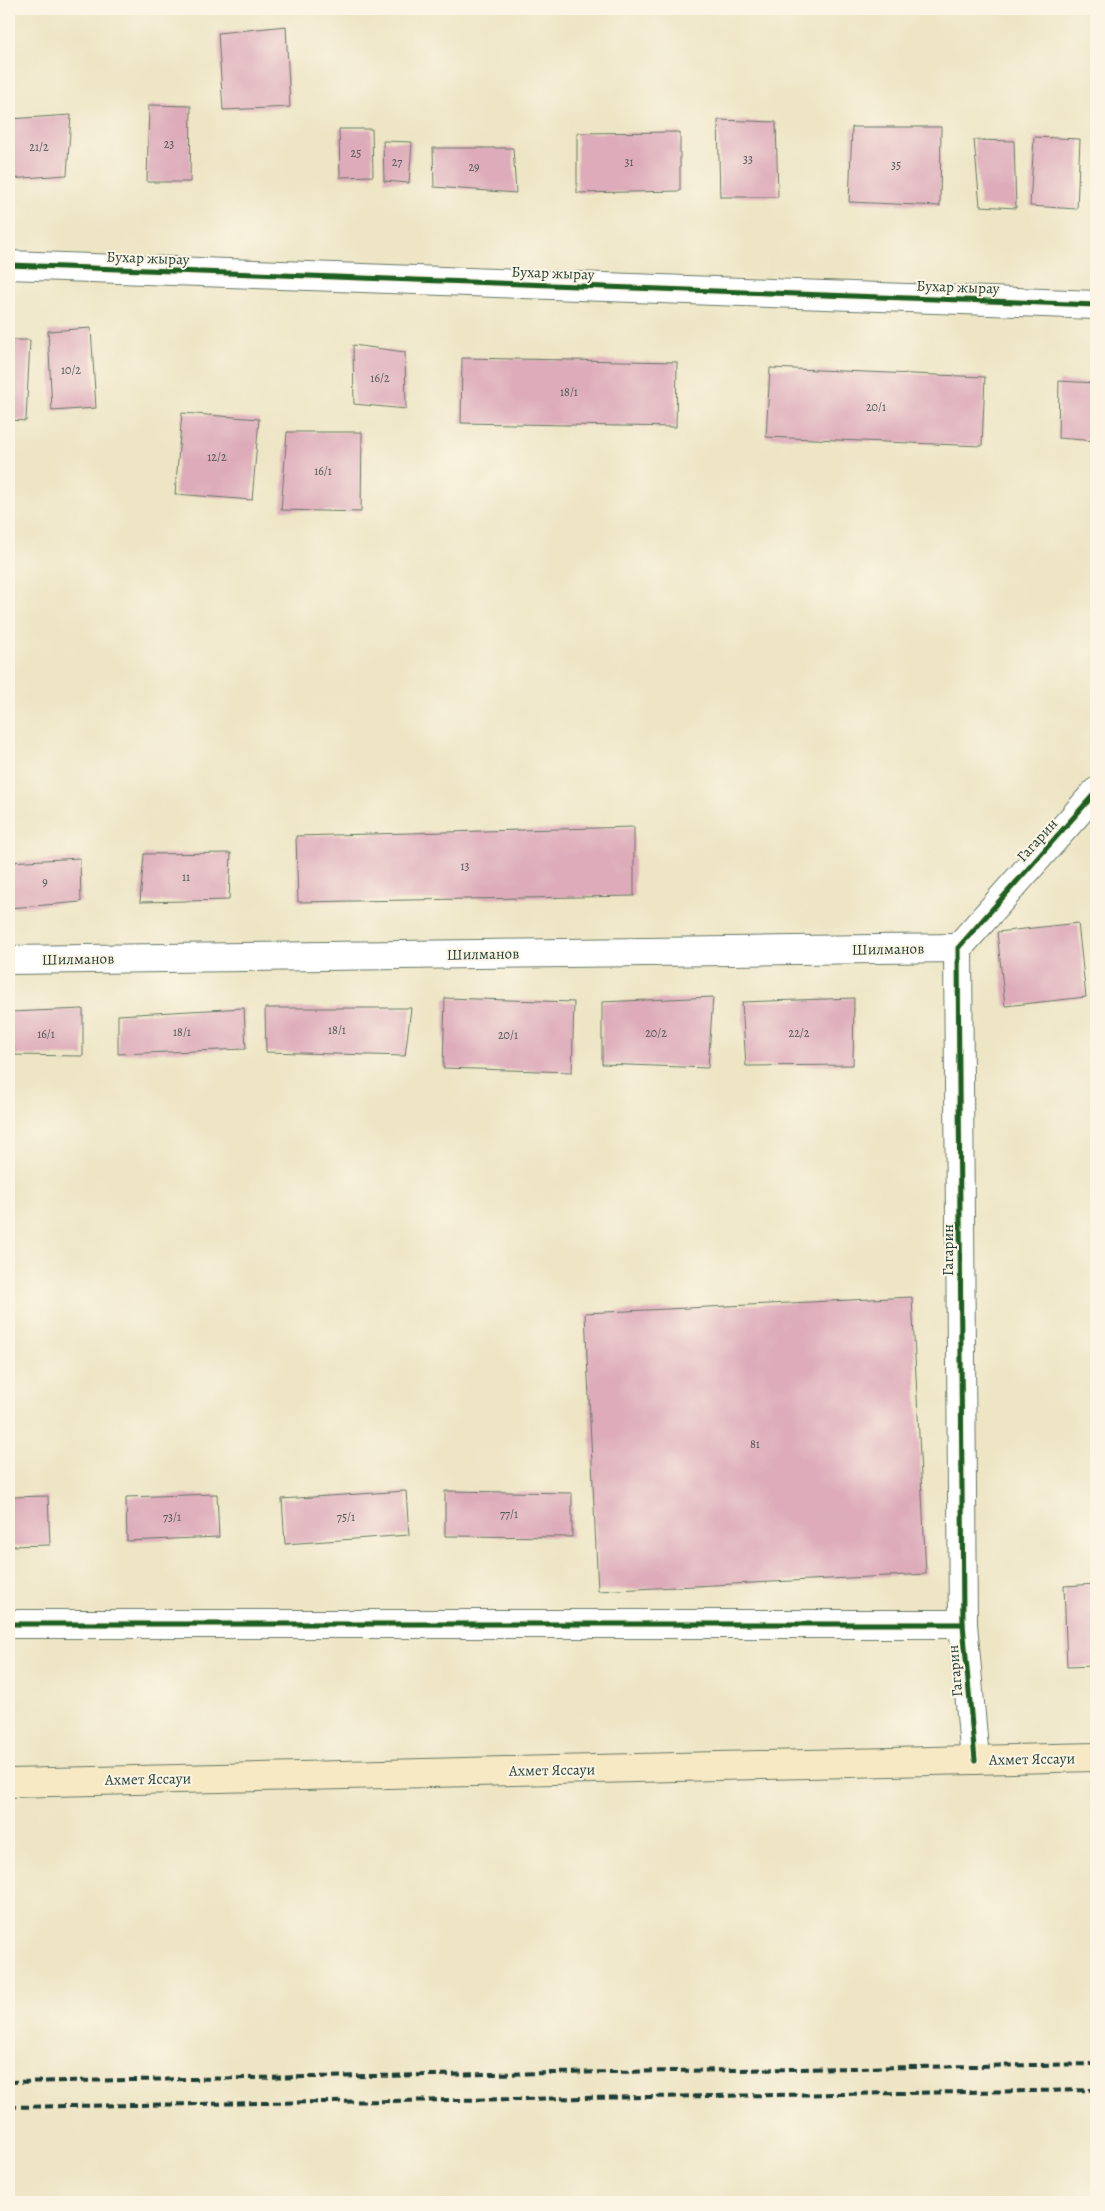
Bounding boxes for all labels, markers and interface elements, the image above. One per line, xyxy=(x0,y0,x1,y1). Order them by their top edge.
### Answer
house number: 23 xyxy=(164,136,174,152)
house number: 21/2 xyxy=(29,139,49,155)
house number: 25 xyxy=(351,145,361,161)
house number: 33 xyxy=(743,151,753,167)
house number: 27 xyxy=(392,154,403,170)
house number: 31 xyxy=(624,154,634,170)
house number: 35 xyxy=(891,157,901,173)
house number: 29 xyxy=(468,159,480,175)
street label: Бухар жырау xyxy=(106,247,190,269)
street label: Бухар жырау xyxy=(511,262,595,284)
street label: Бухар жырау xyxy=(916,276,1000,298)
house number: 10/2 xyxy=(61,362,81,378)
house number: 16/2 xyxy=(370,370,390,386)
house number: 18/1 xyxy=(560,384,578,400)
house number: 20/1 xyxy=(866,399,886,415)
house number: 12/2 xyxy=(207,449,227,465)
house number: 16/1 xyxy=(314,463,332,479)
street label: Гагарин xyxy=(1012,814,1062,866)
house number: 13 xyxy=(460,858,470,874)
house number: 11 xyxy=(182,869,190,885)
house number: 9 xyxy=(42,874,48,890)
street label: Шилманов xyxy=(852,938,924,960)
street label: Шилманов xyxy=(447,943,519,965)
street label: Шилманов xyxy=(42,948,114,970)
house number: 18/1 xyxy=(328,1022,346,1038)
house number: 18/1 xyxy=(173,1024,191,1040)
house number: 20/2 xyxy=(645,1025,667,1041)
house number: 22/2 xyxy=(788,1025,810,1041)
house number: 16/1 xyxy=(37,1026,55,1042)
house number: 20/1 xyxy=(498,1027,518,1043)
street label: Гагарин xyxy=(938,1224,958,1276)
house number: 81 xyxy=(750,1436,760,1452)
house number: 77/1 xyxy=(500,1506,518,1522)
house number: 73/1 xyxy=(163,1509,181,1525)
house number: 75/1 xyxy=(337,1509,355,1525)
street label: Гагарин xyxy=(943,1644,967,1698)
street label: Ахмет Яссауи xyxy=(988,1748,1076,1770)
street label: Ахмет Яссауи xyxy=(508,1759,596,1781)
street label: Ахмет Яссауи xyxy=(104,1768,192,1790)

